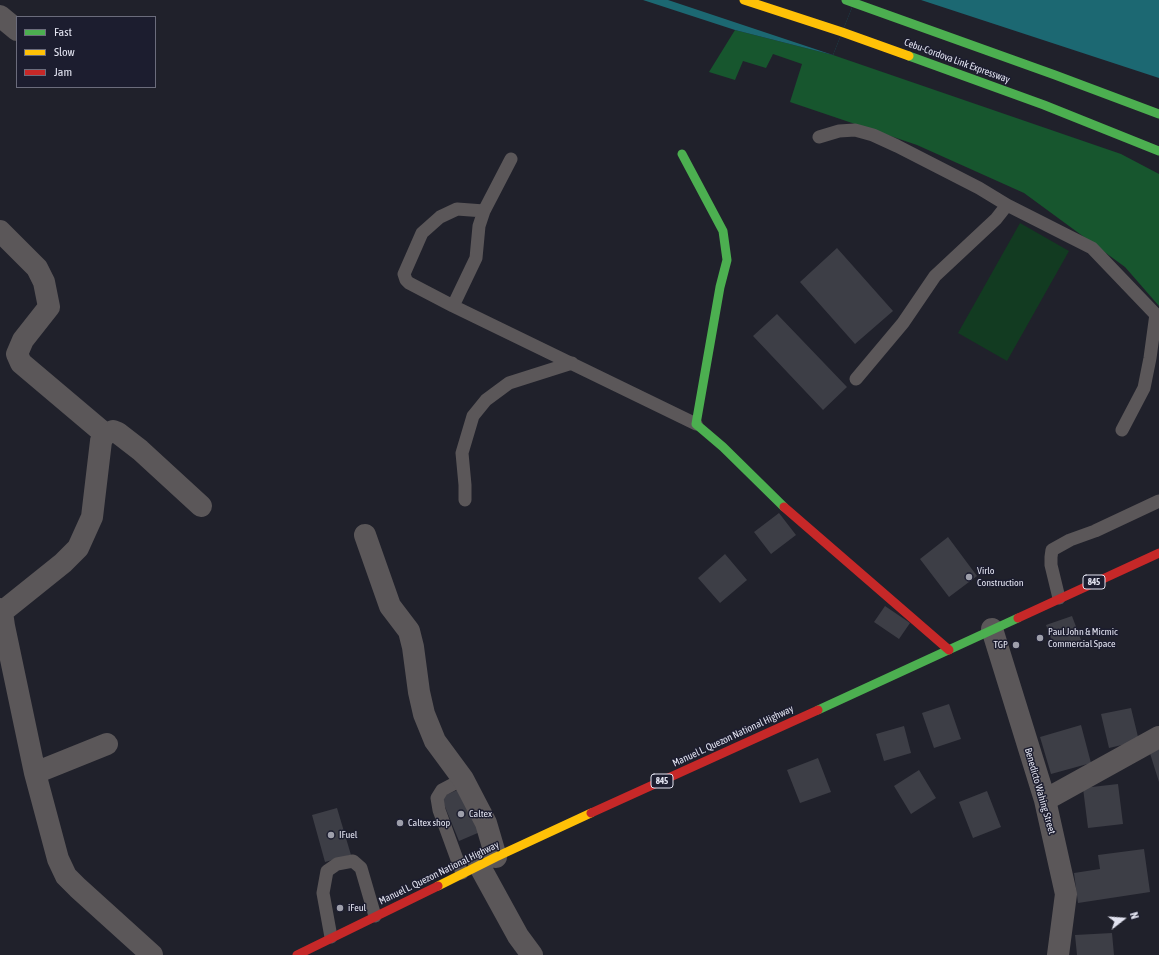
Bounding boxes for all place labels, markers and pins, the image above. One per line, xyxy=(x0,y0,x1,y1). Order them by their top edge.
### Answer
place label: Virlo Construction xyxy=(977,565,1024,588)
marker: Virlo Construction xyxy=(964,572,974,582)
place label: Paul John & Micmic Commercial Space xyxy=(1048,626,1118,650)
marker: Paul John & Micmic Commercial Space xyxy=(1035,633,1045,643)
place label: TGP xyxy=(994,639,1008,651)
marker: TGP xyxy=(1011,640,1021,650)
place label: Caltex xyxy=(469,808,492,820)
marker: Caltex xyxy=(456,809,466,819)
place label: Caltex shop xyxy=(408,817,450,829)
marker: Caltex shop xyxy=(395,818,405,828)
place label: IFuel xyxy=(339,829,357,841)
marker: IFuel xyxy=(326,830,336,840)
place label: iFeul xyxy=(348,902,366,914)
marker: iFeul xyxy=(335,903,345,913)

